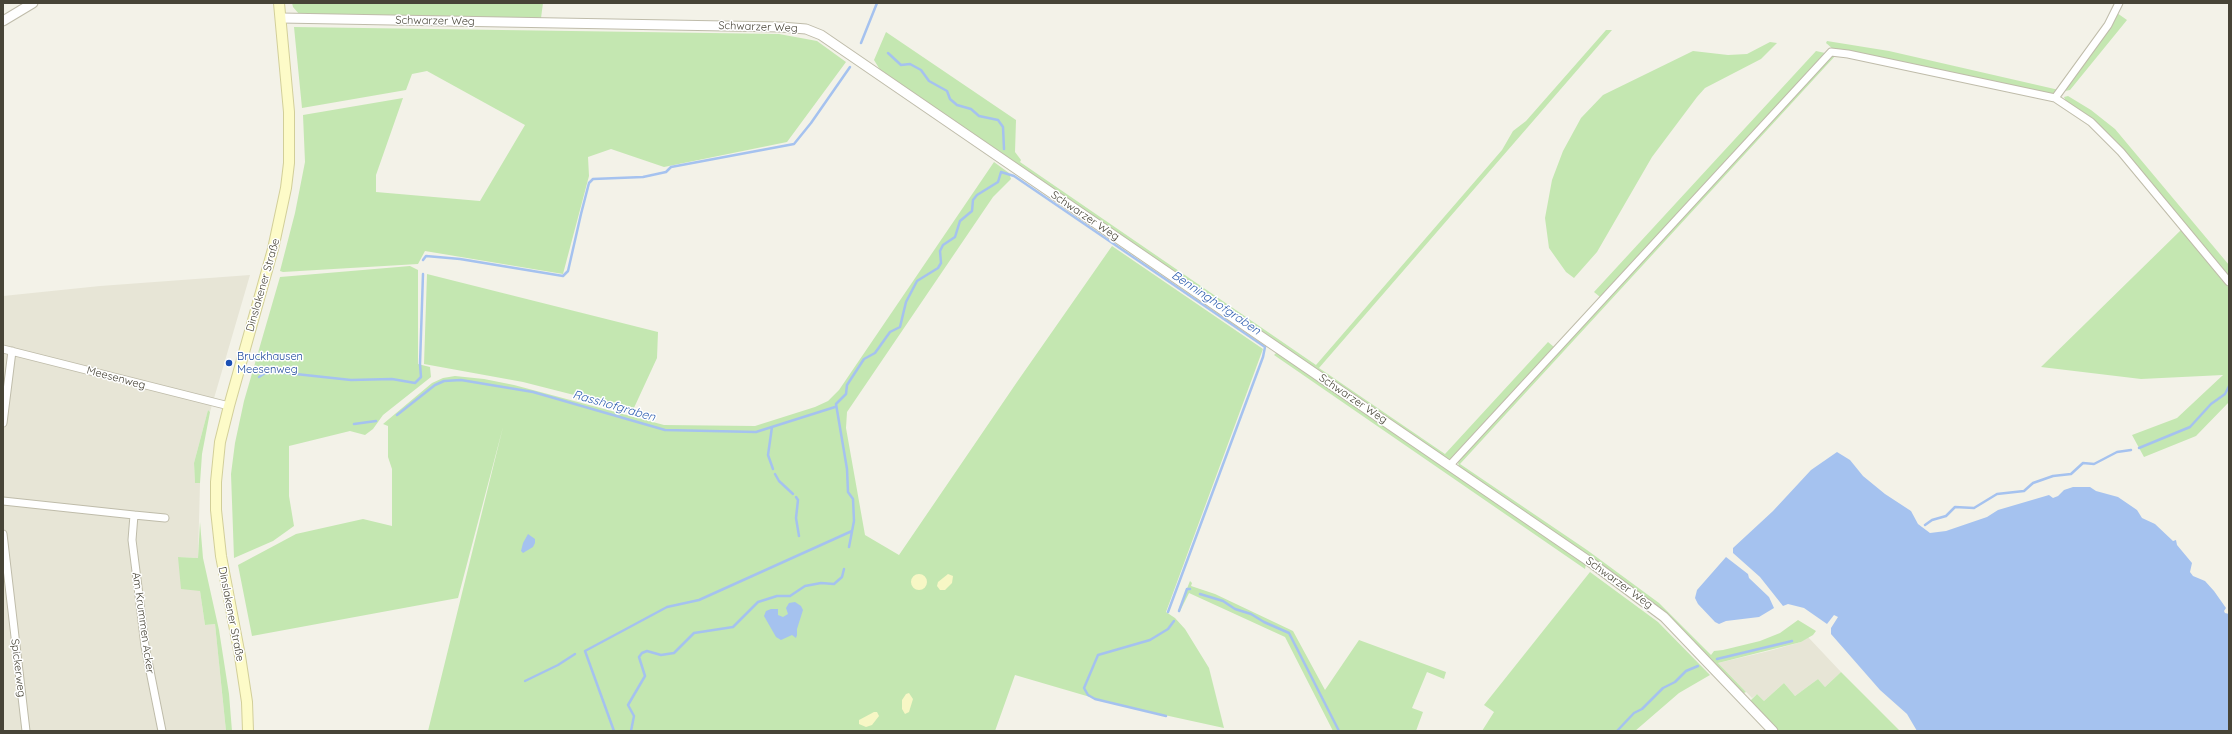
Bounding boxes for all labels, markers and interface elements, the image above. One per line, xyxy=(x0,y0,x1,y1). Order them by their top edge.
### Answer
street label: Schwarzer Weg xyxy=(395,14,475,28)
street label: Schwarzer Weg xyxy=(718,19,798,35)
street label: Schwarzer Weg xyxy=(1048,188,1122,244)
street label: Dinslakener Straße xyxy=(243,237,283,333)
water label: Benninghofgraben xyxy=(1169,268,1263,338)
place label: Bruckhausen Meesenweg xyxy=(237,350,303,376)
marker: Bruckhausen Meesenweg xyxy=(224,358,234,368)
street label: Meesenweg xyxy=(85,364,147,392)
street label: Schwarzer Weg xyxy=(1316,371,1390,427)
water label: Rasshofgraben xyxy=(571,387,657,425)
street label: Schwarzer Weg xyxy=(1583,554,1655,612)
street label: Dinslakener Straße xyxy=(215,566,247,662)
street label: Am Krummen Acker xyxy=(129,571,157,675)
street label: Spickerweg xyxy=(8,638,28,698)

